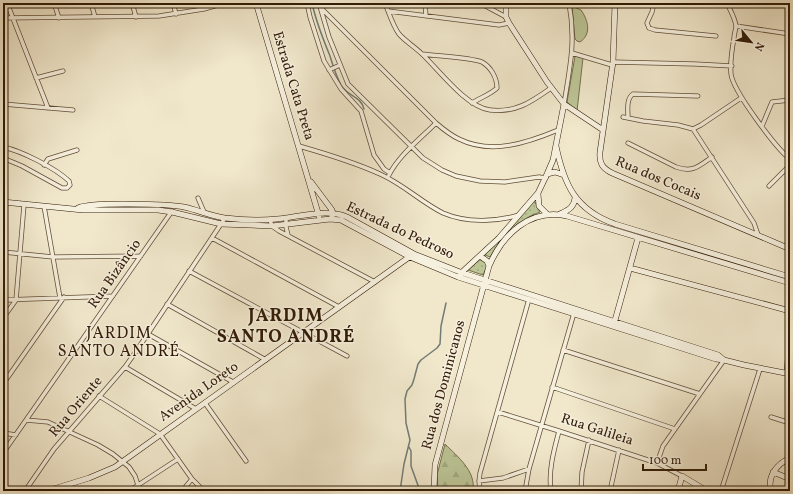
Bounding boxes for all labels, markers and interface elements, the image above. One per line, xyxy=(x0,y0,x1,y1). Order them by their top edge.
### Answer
north arrow xyxy=(731,22,771,62)
street label: Estrada Cata Preta xyxy=(267,29,319,143)
text: N xyxy=(750,39,767,53)
street label: Rua dos Cocais xyxy=(612,152,704,206)
street label: Estrada do Pedroso xyxy=(343,198,457,264)
street label: Rua Bizâncio xyxy=(84,236,146,312)
district label: JARDIM SANTO ANDRÉ xyxy=(217,304,355,350)
street label: Rua dos Dominicanos xyxy=(418,318,470,452)
district label: JARDIM SANTO ANDRÉ xyxy=(58,323,180,363)
street label: Avenida Loreto xyxy=(155,358,243,426)
street label: Rua Oriente xyxy=(45,372,107,441)
street label: Rua Galileia xyxy=(558,409,636,451)
scale bar xyxy=(643,446,706,472)
text: 100 m xyxy=(649,453,682,469)

